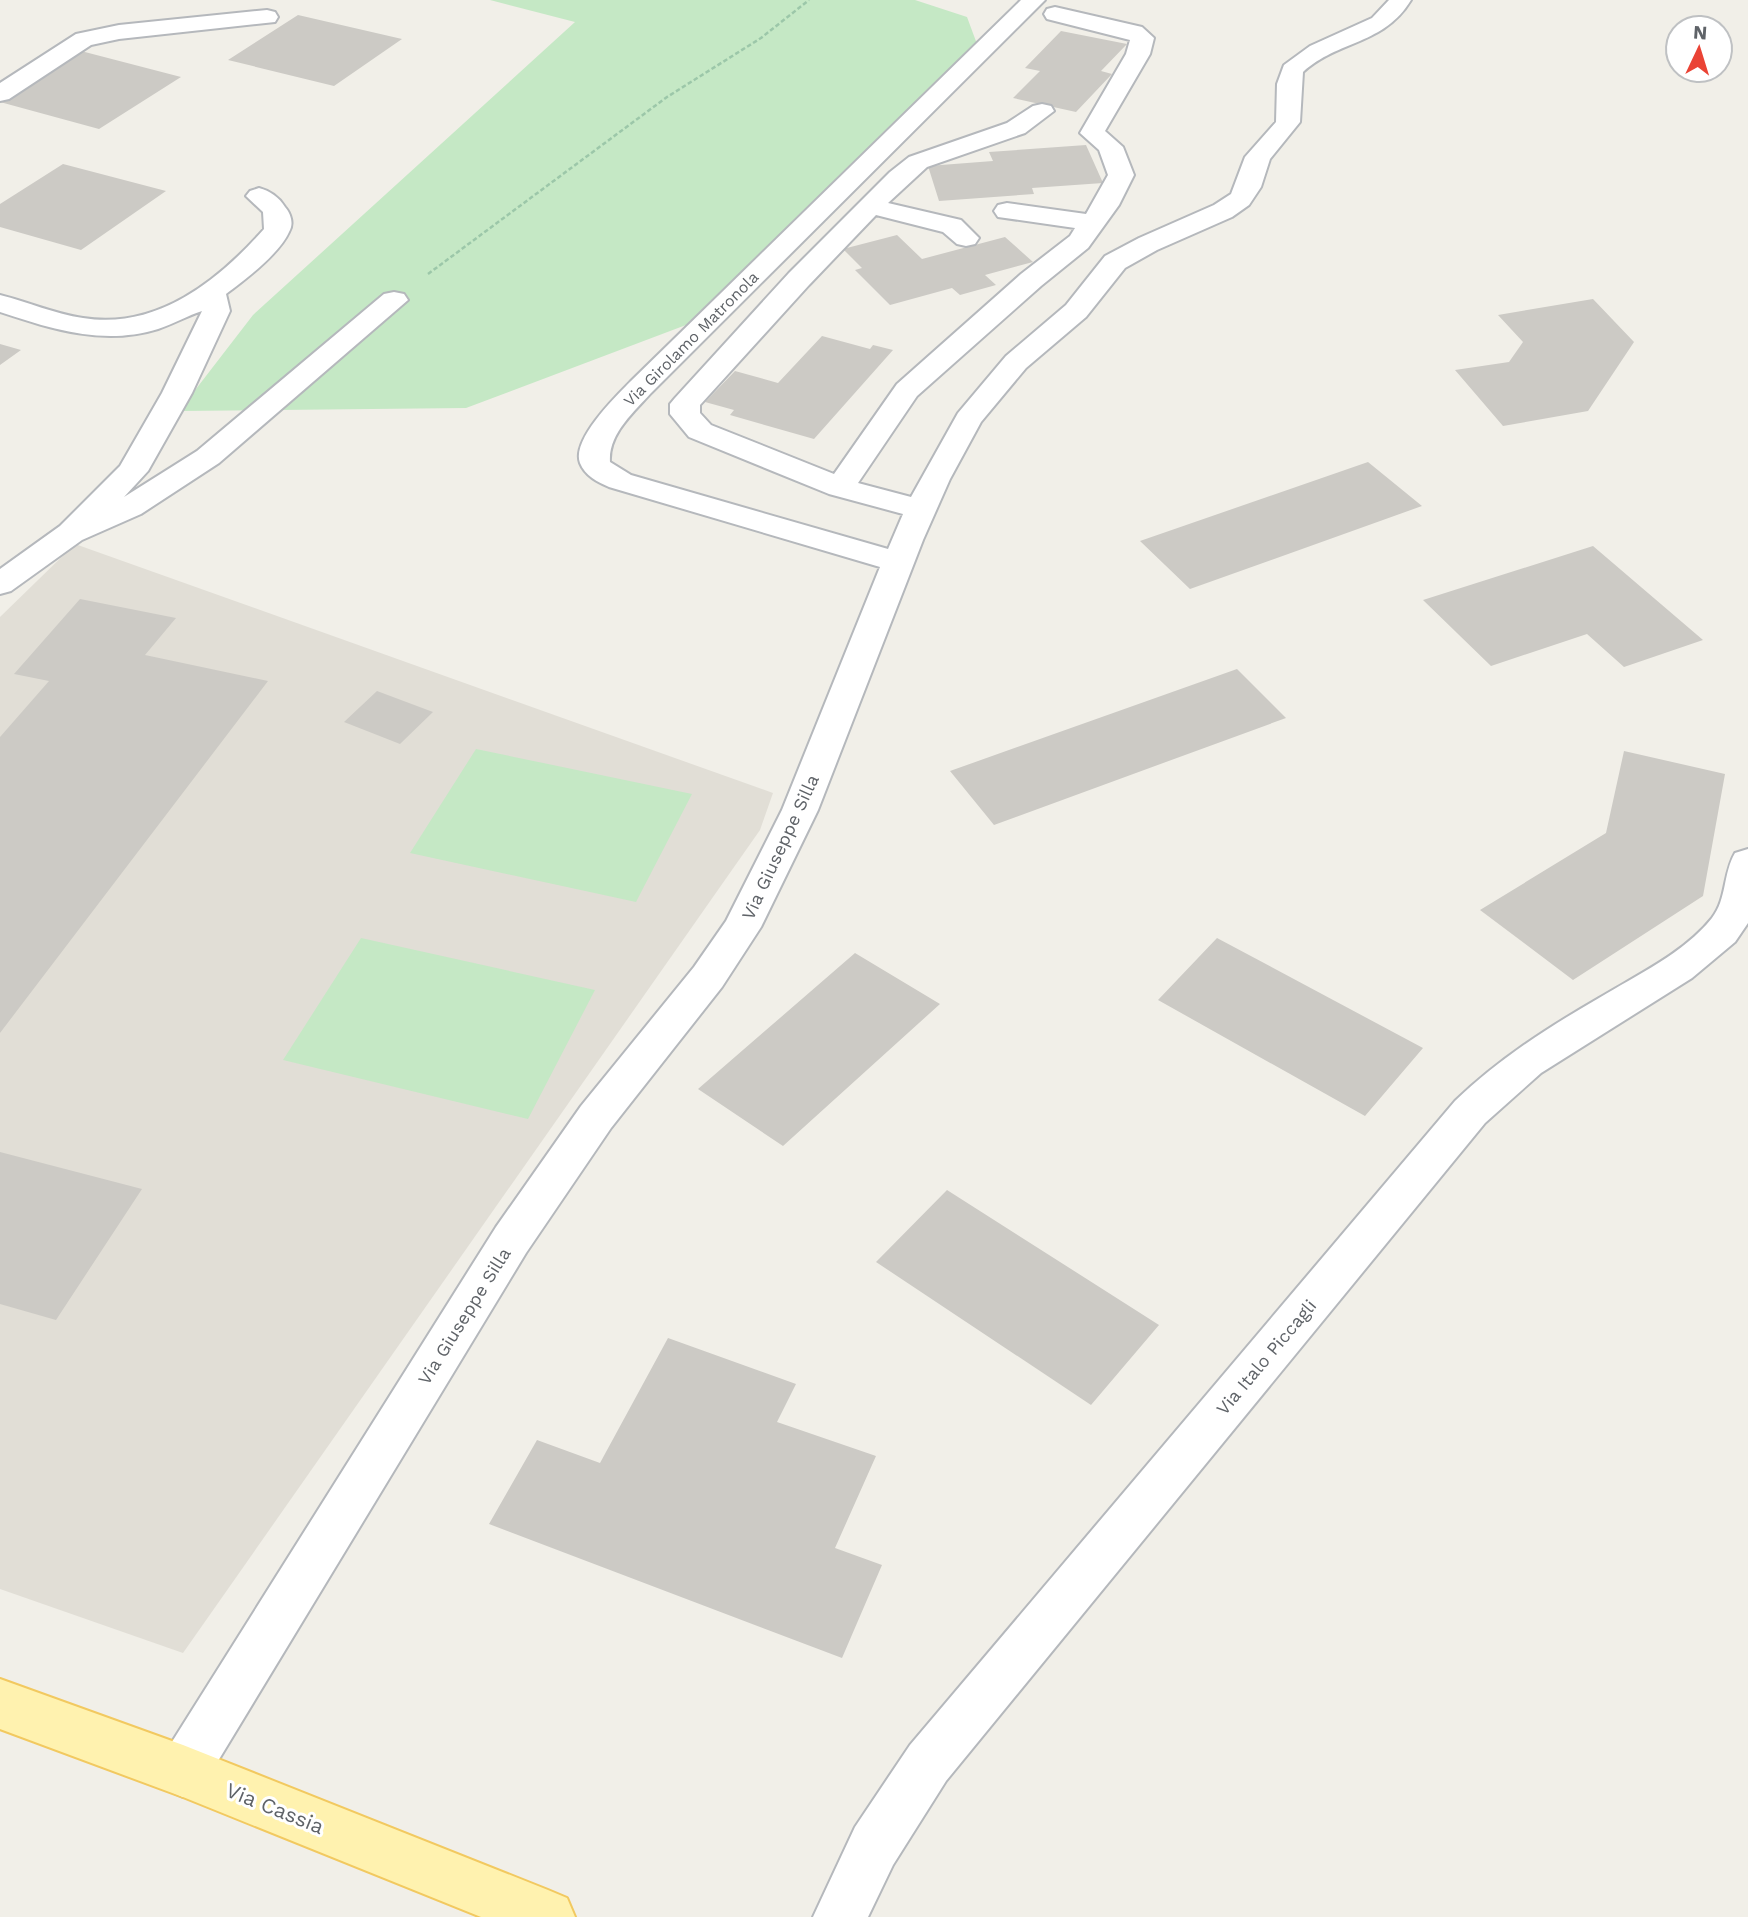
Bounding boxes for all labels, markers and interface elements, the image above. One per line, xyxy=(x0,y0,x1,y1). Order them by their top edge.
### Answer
north arrow xyxy=(1664,14,1734,84)
text: N xyxy=(1692,21,1708,45)
street label: Via Girolamo Matronola xyxy=(620,268,762,410)
street label: Via Giuseppe Silla xyxy=(737,771,823,923)
street label: Via Giuseppe Silla xyxy=(413,1244,515,1388)
street label: Via Italo Piccagli xyxy=(1212,1295,1320,1419)
street label: Via Cassia xyxy=(222,1777,328,1839)

